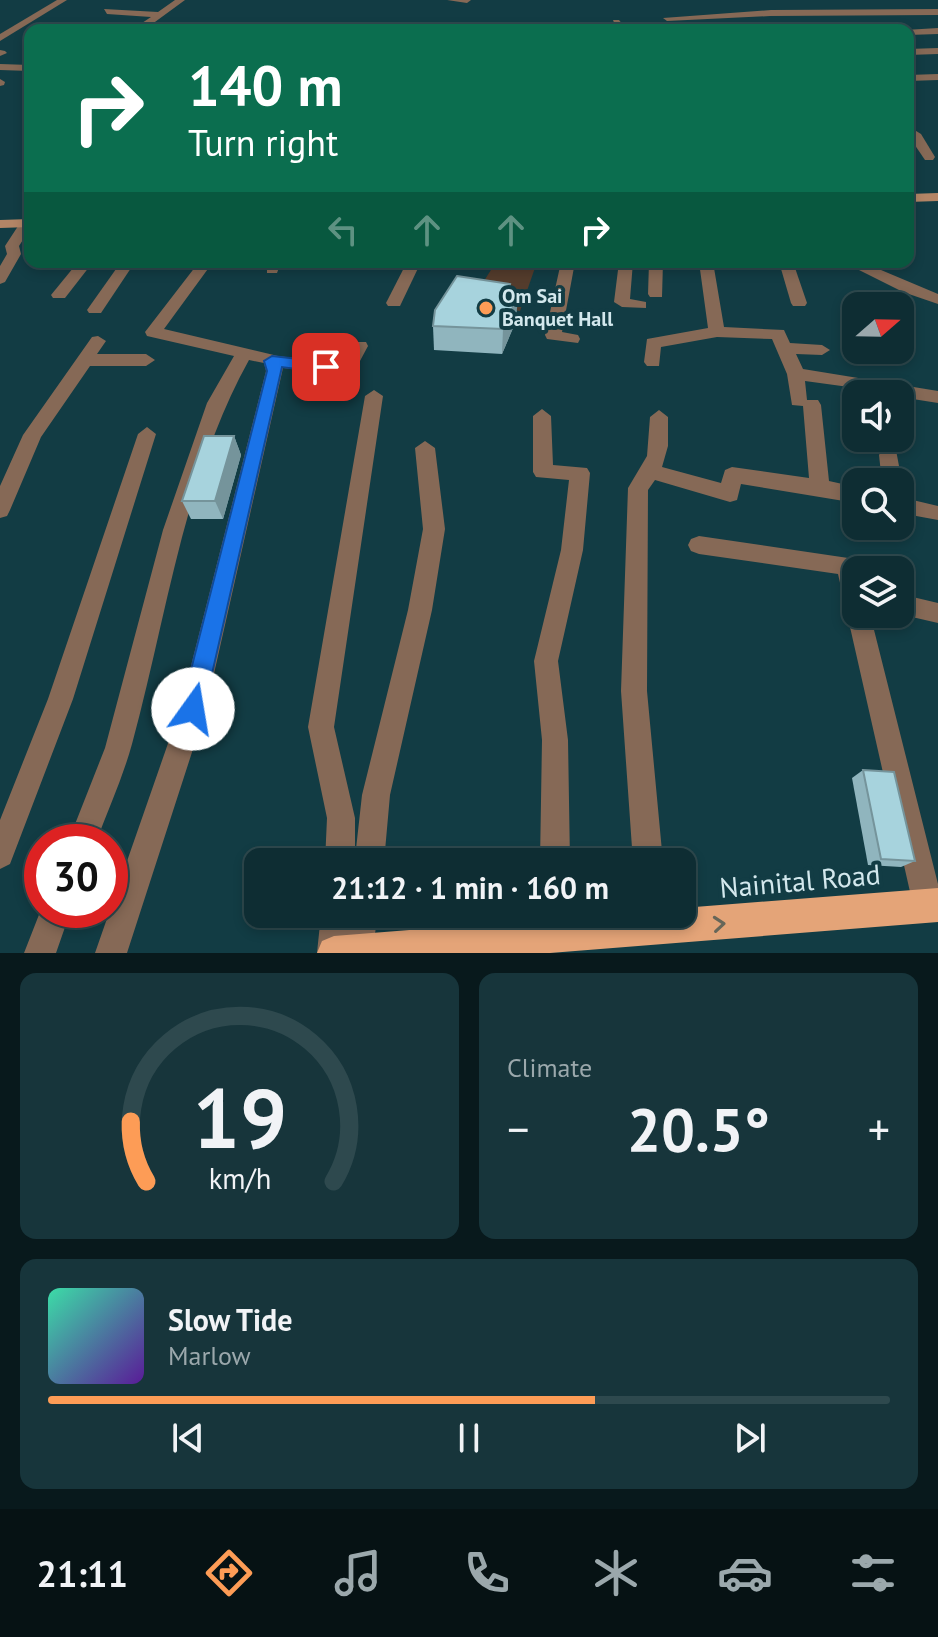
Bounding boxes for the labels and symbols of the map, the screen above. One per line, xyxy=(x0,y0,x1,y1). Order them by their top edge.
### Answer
place label: Om Sai Banquet Hall xyxy=(502,283,613,332)
north arrow xyxy=(842,292,914,364)
marker: Om Sai Banquet Hall xyxy=(477,299,495,317)
pin xyxy=(292,333,360,401)
position arrow xyxy=(151,667,235,751)
speed limit sign: 30 xyxy=(24,824,128,928)
street label: Nainital Road xyxy=(718,855,882,906)
one-way arrow xyxy=(713,916,726,933)

